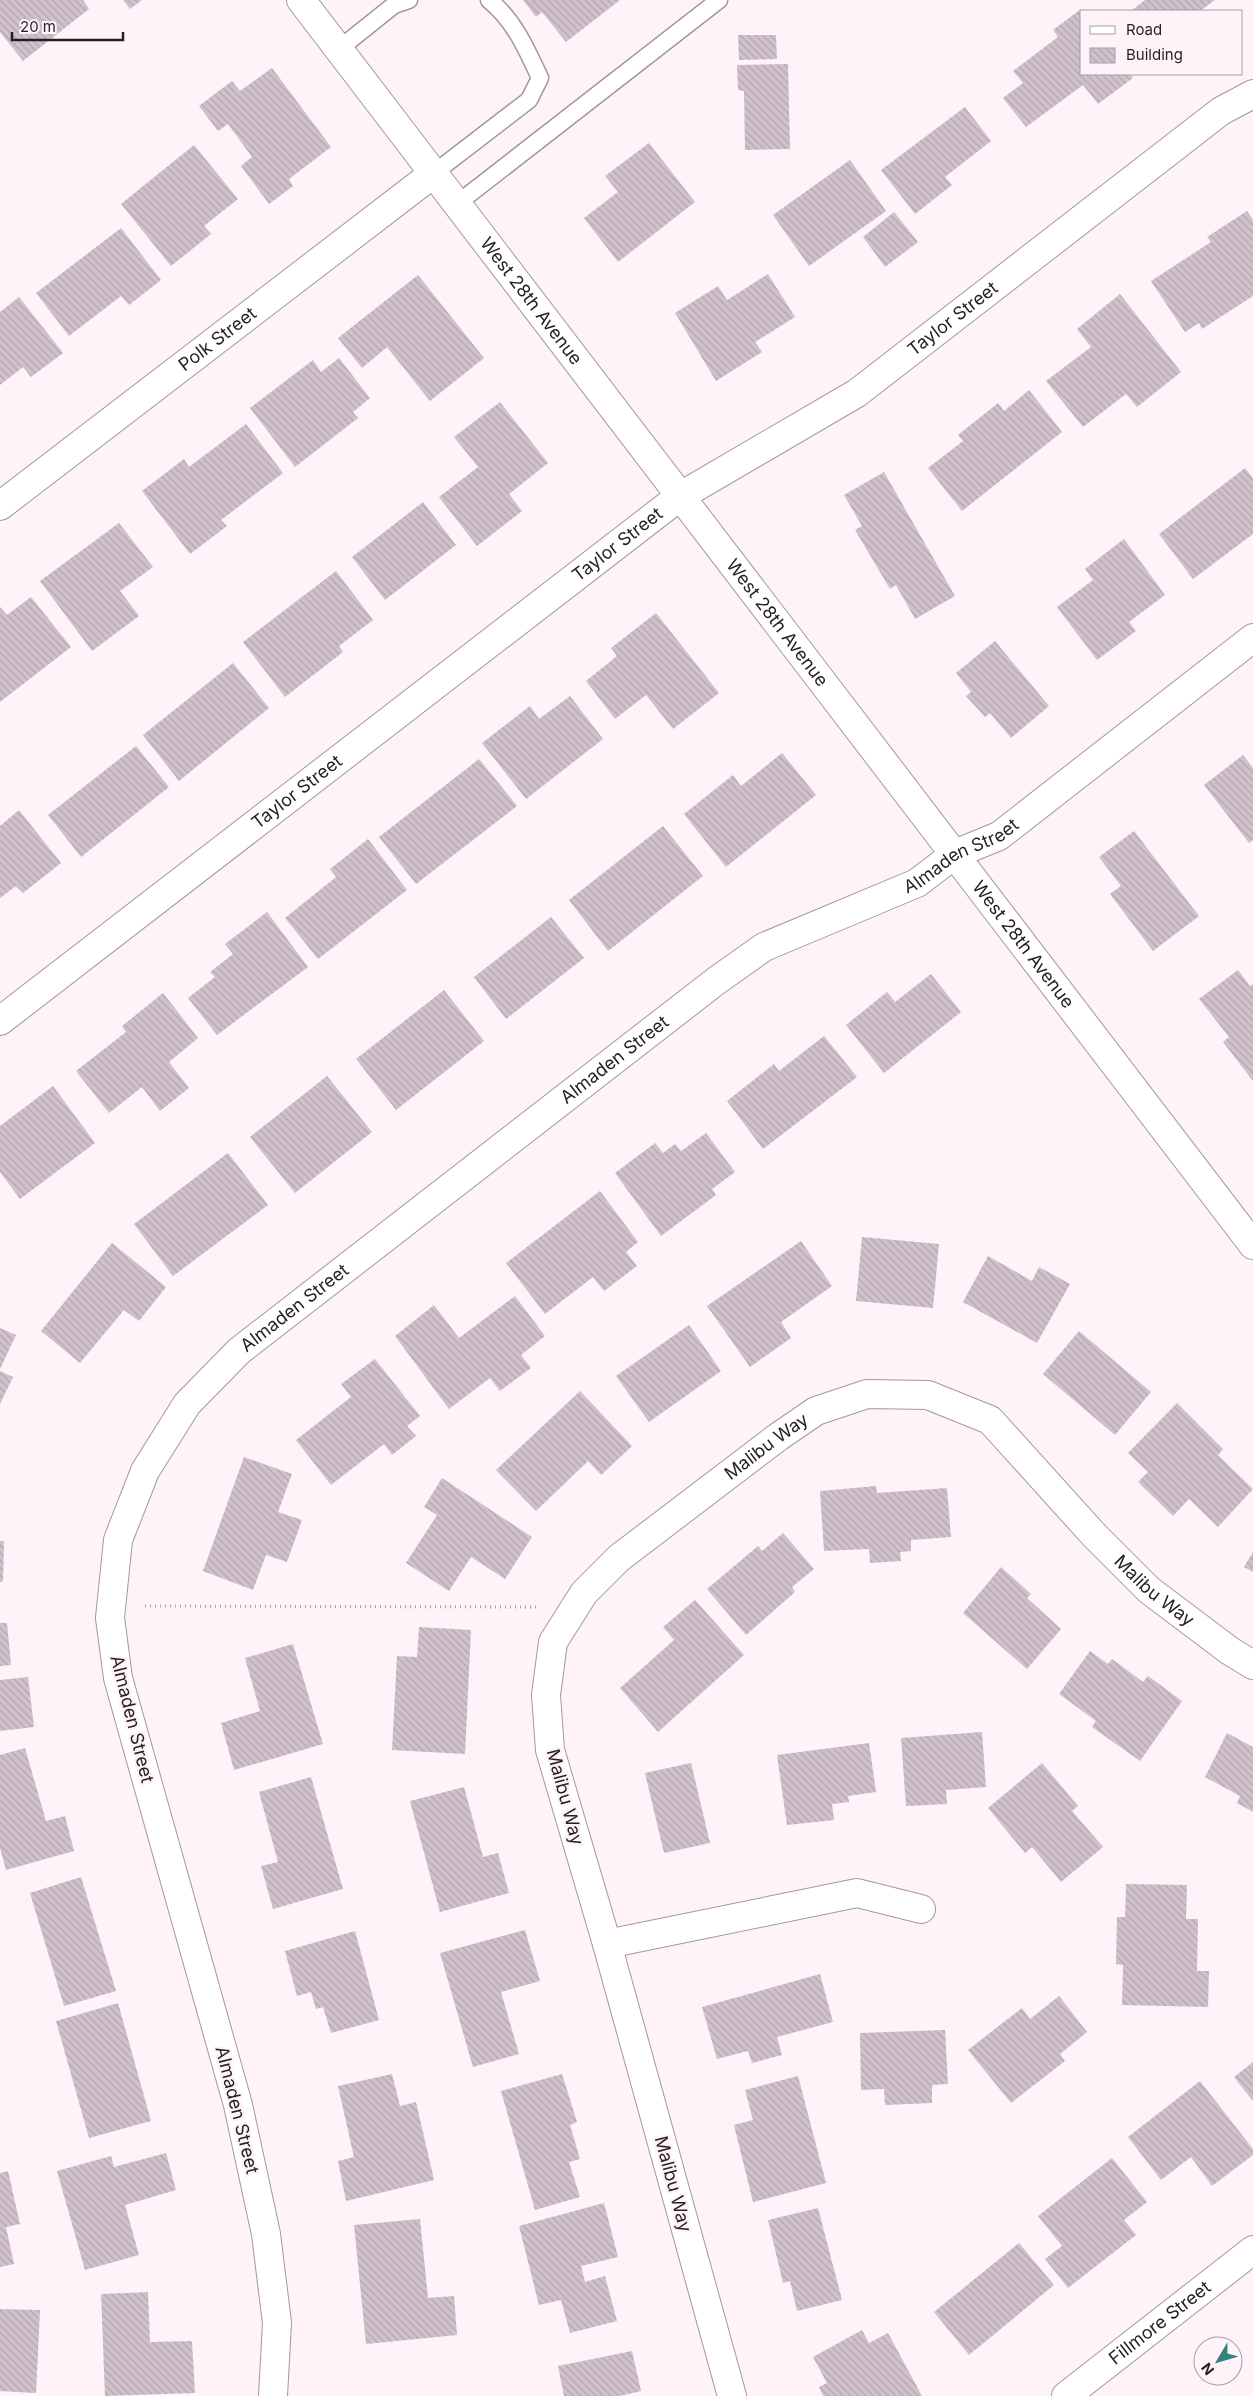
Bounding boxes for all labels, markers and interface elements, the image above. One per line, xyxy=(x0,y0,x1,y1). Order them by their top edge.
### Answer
scale bar xyxy=(12,10,124,42)
legend xyxy=(1080,10,1243,75)
text: 20 m xyxy=(20,17,56,36)
text: Road xyxy=(1126,20,1162,39)
text: Building xyxy=(1126,45,1183,64)
street label: West 28th Avenue xyxy=(476,233,587,369)
street label: Taylor Street xyxy=(903,277,1002,360)
street label: Polk Street xyxy=(174,302,260,375)
street label: Taylor Street xyxy=(568,503,667,585)
street label: West 28th Avenue xyxy=(722,555,833,690)
street label: Taylor Street xyxy=(247,750,346,833)
street label: Almaden Street xyxy=(900,814,1023,897)
street label: West 28th Avenue xyxy=(968,876,1079,1012)
street label: Almaden Street xyxy=(556,1011,672,1108)
street label: Almaden Street xyxy=(236,1259,352,1356)
street label: Malibu Way xyxy=(720,1409,812,1484)
street label: Malibu Way xyxy=(1110,1550,1199,1630)
street label: Almaden Street xyxy=(106,1653,159,1785)
street label: Malibu Way xyxy=(543,1747,588,1847)
street label: Almaden Street xyxy=(211,2044,264,2176)
street label: Malibu Way xyxy=(651,2134,696,2234)
street label: Fillmore Street xyxy=(1104,2276,1215,2369)
north arrow xyxy=(1193,2336,1243,2386)
text: N xyxy=(1197,2360,1217,2379)

